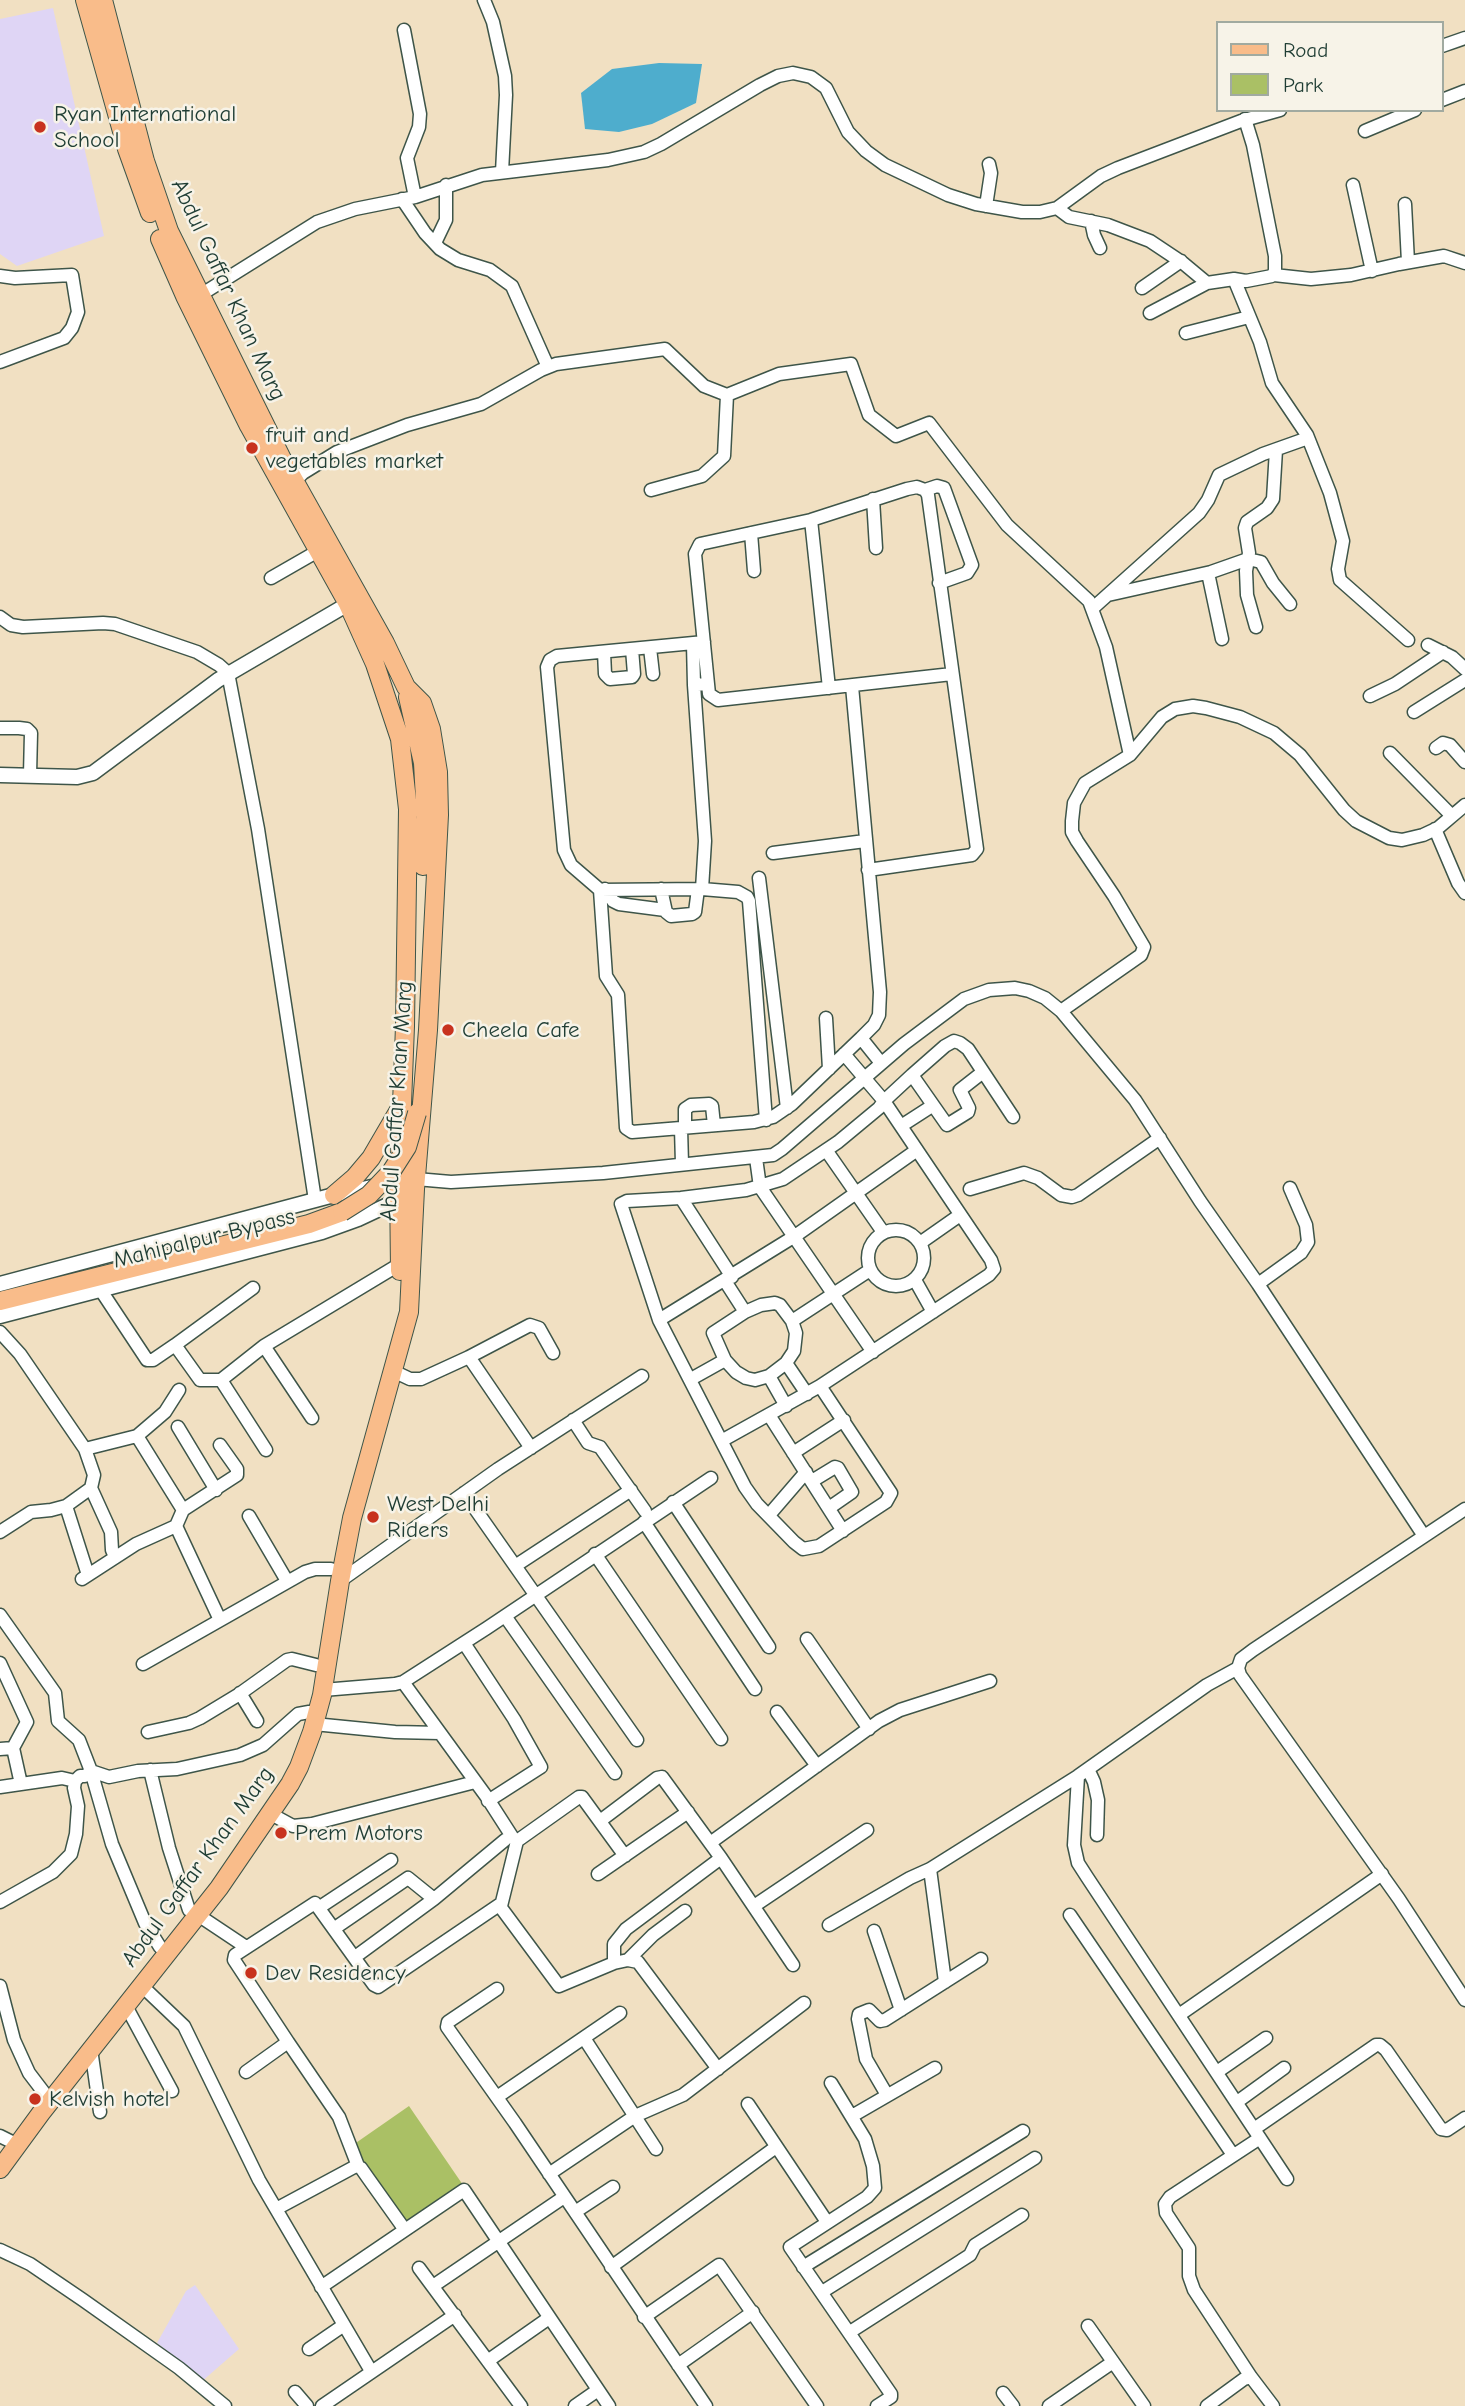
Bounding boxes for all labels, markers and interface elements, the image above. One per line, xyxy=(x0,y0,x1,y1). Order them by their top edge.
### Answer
legend xyxy=(1216,21,1444,112)
text: Road xyxy=(1283,38,1328,62)
text: Park xyxy=(1283,73,1323,97)
place label: Ryan International School xyxy=(54,100,236,154)
marker: Ryan International School xyxy=(32,119,48,135)
street label: Abdul Gaffar Khan Marg xyxy=(165,175,291,405)
place label: fruit and vegetables market xyxy=(266,421,443,475)
marker: fruit and vegetables market xyxy=(244,440,260,456)
street label: Abdul Gaffar Khan Marg xyxy=(375,980,419,1222)
place label: Cheela Cafe xyxy=(462,1016,580,1044)
marker: Cheela Cafe xyxy=(440,1022,456,1038)
street label: Mahipalpur Bypass xyxy=(110,1203,298,1275)
place label: West Delhi Riders xyxy=(387,1490,489,1544)
marker: West Delhi Riders xyxy=(365,1509,381,1525)
street label: Abdul Gaffar Khan Marg xyxy=(116,1761,280,1973)
place label: Prem Motors xyxy=(295,1819,423,1847)
marker: Prem Motors xyxy=(273,1825,289,1841)
place label: Dev Residency xyxy=(265,1959,406,1987)
marker: Dev Residency xyxy=(243,1965,259,1981)
place label: Kelvish hotel xyxy=(49,2085,170,2113)
marker: Kelvish hotel xyxy=(27,2091,43,2107)

